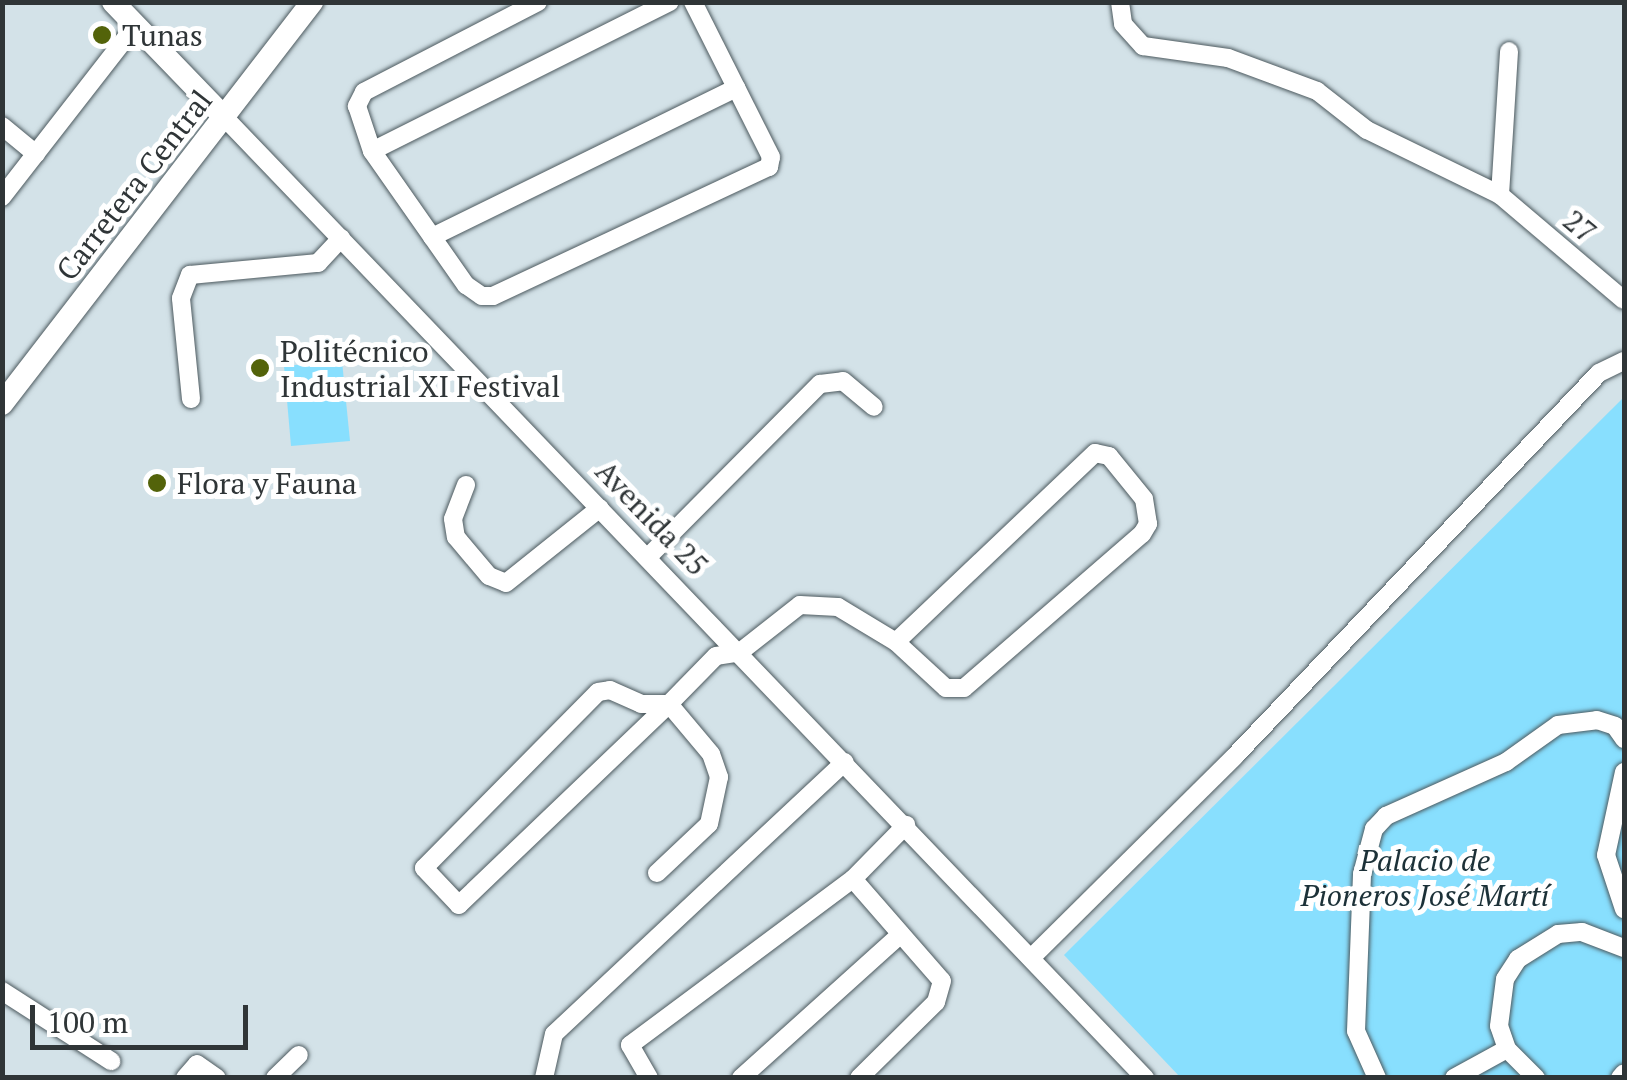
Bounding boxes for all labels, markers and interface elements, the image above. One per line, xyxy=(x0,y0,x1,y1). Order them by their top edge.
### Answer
place label: Tunas xyxy=(122,17,203,53)
marker: Tunas xyxy=(91,24,113,46)
street label: Carretera Central xyxy=(49,83,219,287)
street label: 27 xyxy=(1556,202,1604,250)
place label: Politécnico Industrial XI Festival xyxy=(280,333,560,404)
marker: Politécnico Industrial XI Festival xyxy=(249,357,271,379)
street label: Avenida 25 xyxy=(588,453,716,583)
place label: Flora y Fauna xyxy=(177,465,357,501)
marker: Flora y Fauna xyxy=(146,472,168,494)
park label: Palacio de Pioneros José Martí xyxy=(1301,842,1549,912)
scale bar xyxy=(35,985,252,1047)
text: 100 m xyxy=(47,1002,128,1042)

